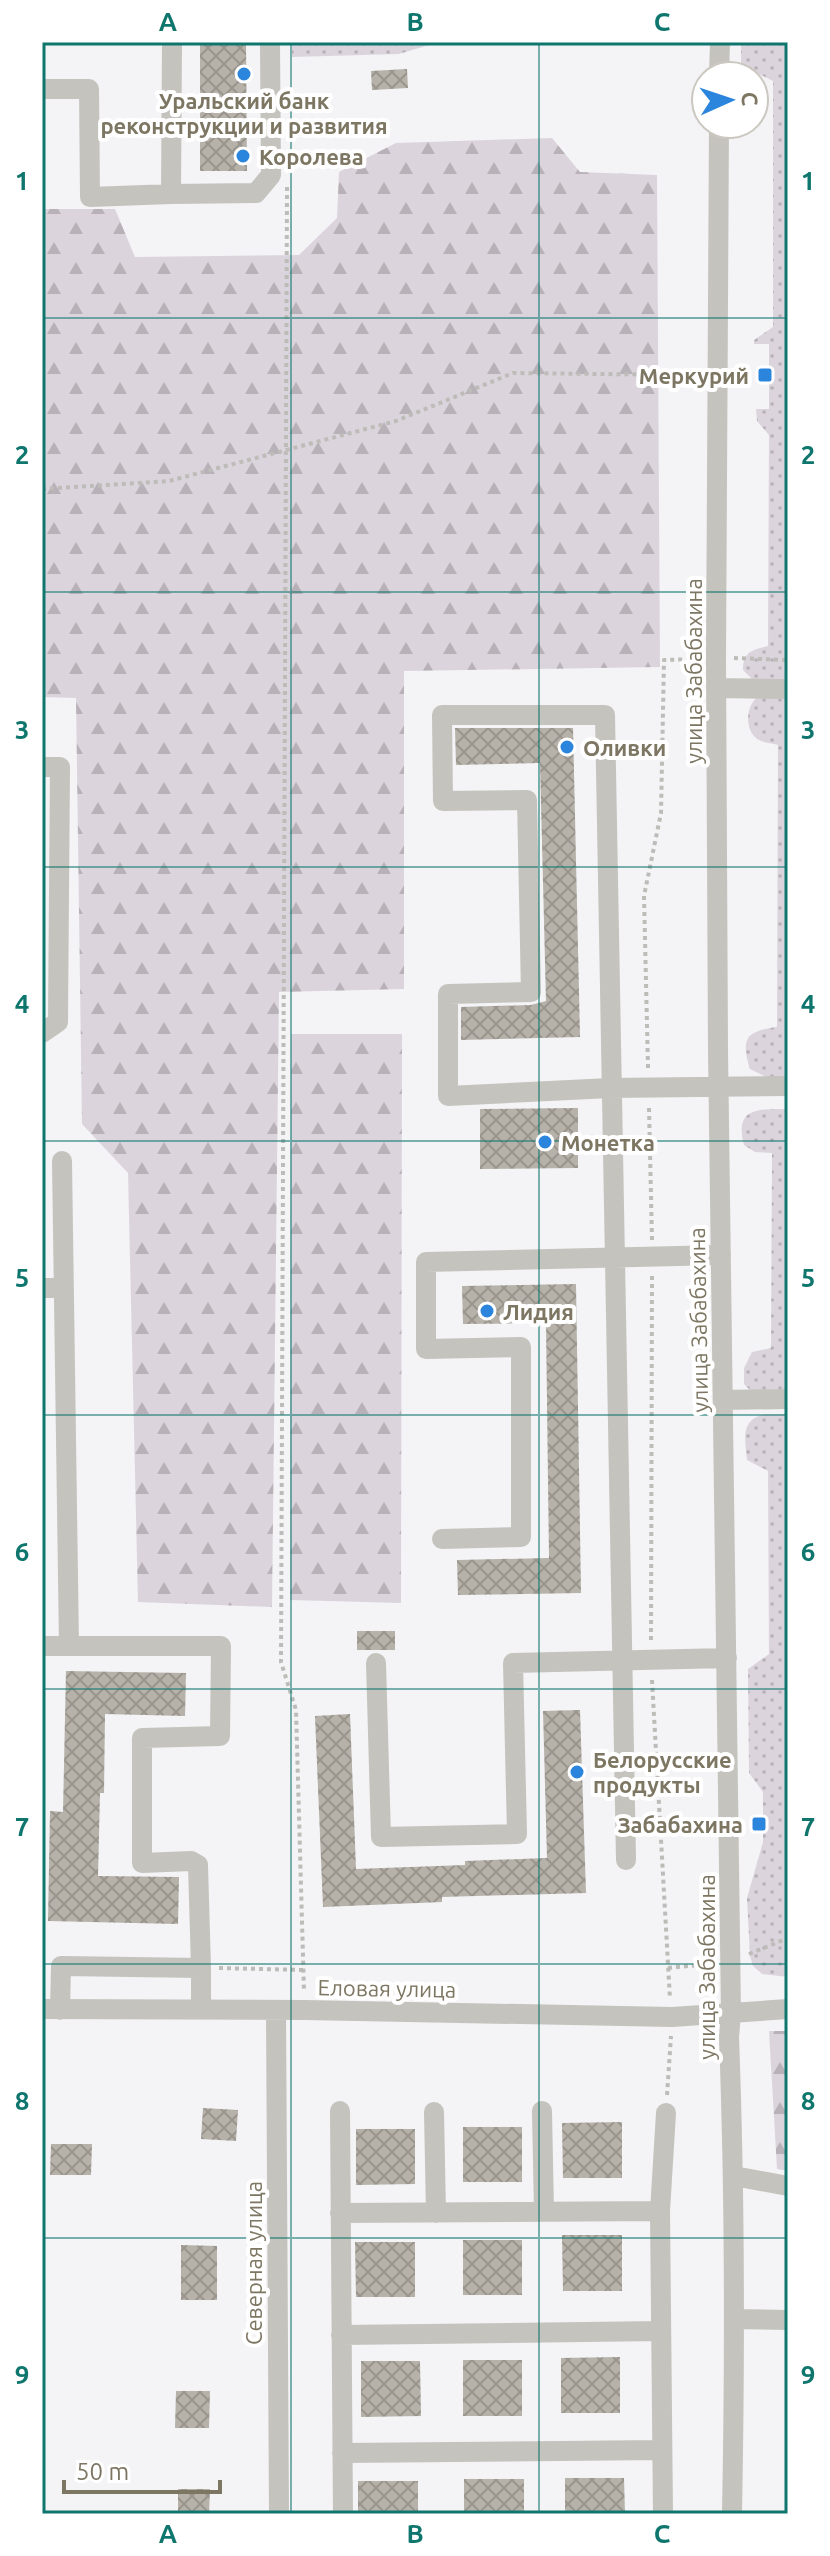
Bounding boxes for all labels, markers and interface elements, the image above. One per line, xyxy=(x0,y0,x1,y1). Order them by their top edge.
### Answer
text: A xyxy=(159,7,178,36)
text: B xyxy=(406,7,424,36)
text: C xyxy=(654,7,671,36)
north arrow xyxy=(690,60,770,140)
marker: Уральский банк реконструкции и развития xyxy=(235,65,253,83)
place label: Уральский банк реконструкции и развития xyxy=(100,88,388,138)
text: С xyxy=(738,91,763,107)
place label: Королева xyxy=(259,144,364,169)
marker: Королева xyxy=(234,147,252,165)
text: 1 xyxy=(15,166,29,195)
text: 1 xyxy=(801,166,815,195)
place label: Меркурий xyxy=(639,363,749,388)
marker: Меркурий xyxy=(756,366,774,384)
text: 2 xyxy=(15,440,29,469)
text: 2 xyxy=(801,440,815,469)
street label: улица Забабахина xyxy=(681,578,706,764)
text: 3 xyxy=(15,715,29,744)
text: 3 xyxy=(801,715,815,744)
place label: Оливки xyxy=(583,735,666,760)
marker: Оливки xyxy=(558,738,576,756)
text: 4 xyxy=(15,989,29,1018)
text: 4 xyxy=(801,989,815,1018)
place label: Монетка xyxy=(561,1130,655,1155)
marker: Монетка xyxy=(536,1133,554,1151)
street label: улица Забабахина xyxy=(684,1227,712,1413)
text: 5 xyxy=(15,1263,29,1292)
text: 5 xyxy=(801,1263,815,1292)
place label: Лидия xyxy=(503,1299,574,1324)
marker: Лидия xyxy=(478,1302,496,1320)
text: 6 xyxy=(15,1537,29,1566)
text: 6 xyxy=(801,1537,815,1566)
place label: Белорусские продукты xyxy=(593,1747,732,1797)
marker: Белорусские продукты xyxy=(568,1763,586,1781)
text: 7 xyxy=(15,1812,29,1841)
place label: Забабахина xyxy=(617,1812,743,1837)
text: 7 xyxy=(801,1812,815,1841)
marker: Забабахина xyxy=(750,1815,768,1833)
street label: улица Забабахина xyxy=(694,1874,719,2060)
street label: Еловая улица xyxy=(317,1974,457,2002)
text: 8 xyxy=(15,2086,29,2115)
text: 8 xyxy=(801,2086,815,2115)
street label: Северная улица xyxy=(241,2181,266,2345)
text: 9 xyxy=(15,2360,29,2389)
text: 9 xyxy=(801,2360,815,2389)
scale bar xyxy=(64,2444,220,2494)
text: 50 m xyxy=(76,2458,129,2485)
text: A xyxy=(159,2519,178,2548)
text: B xyxy=(406,2519,424,2548)
text: C xyxy=(654,2519,671,2548)

